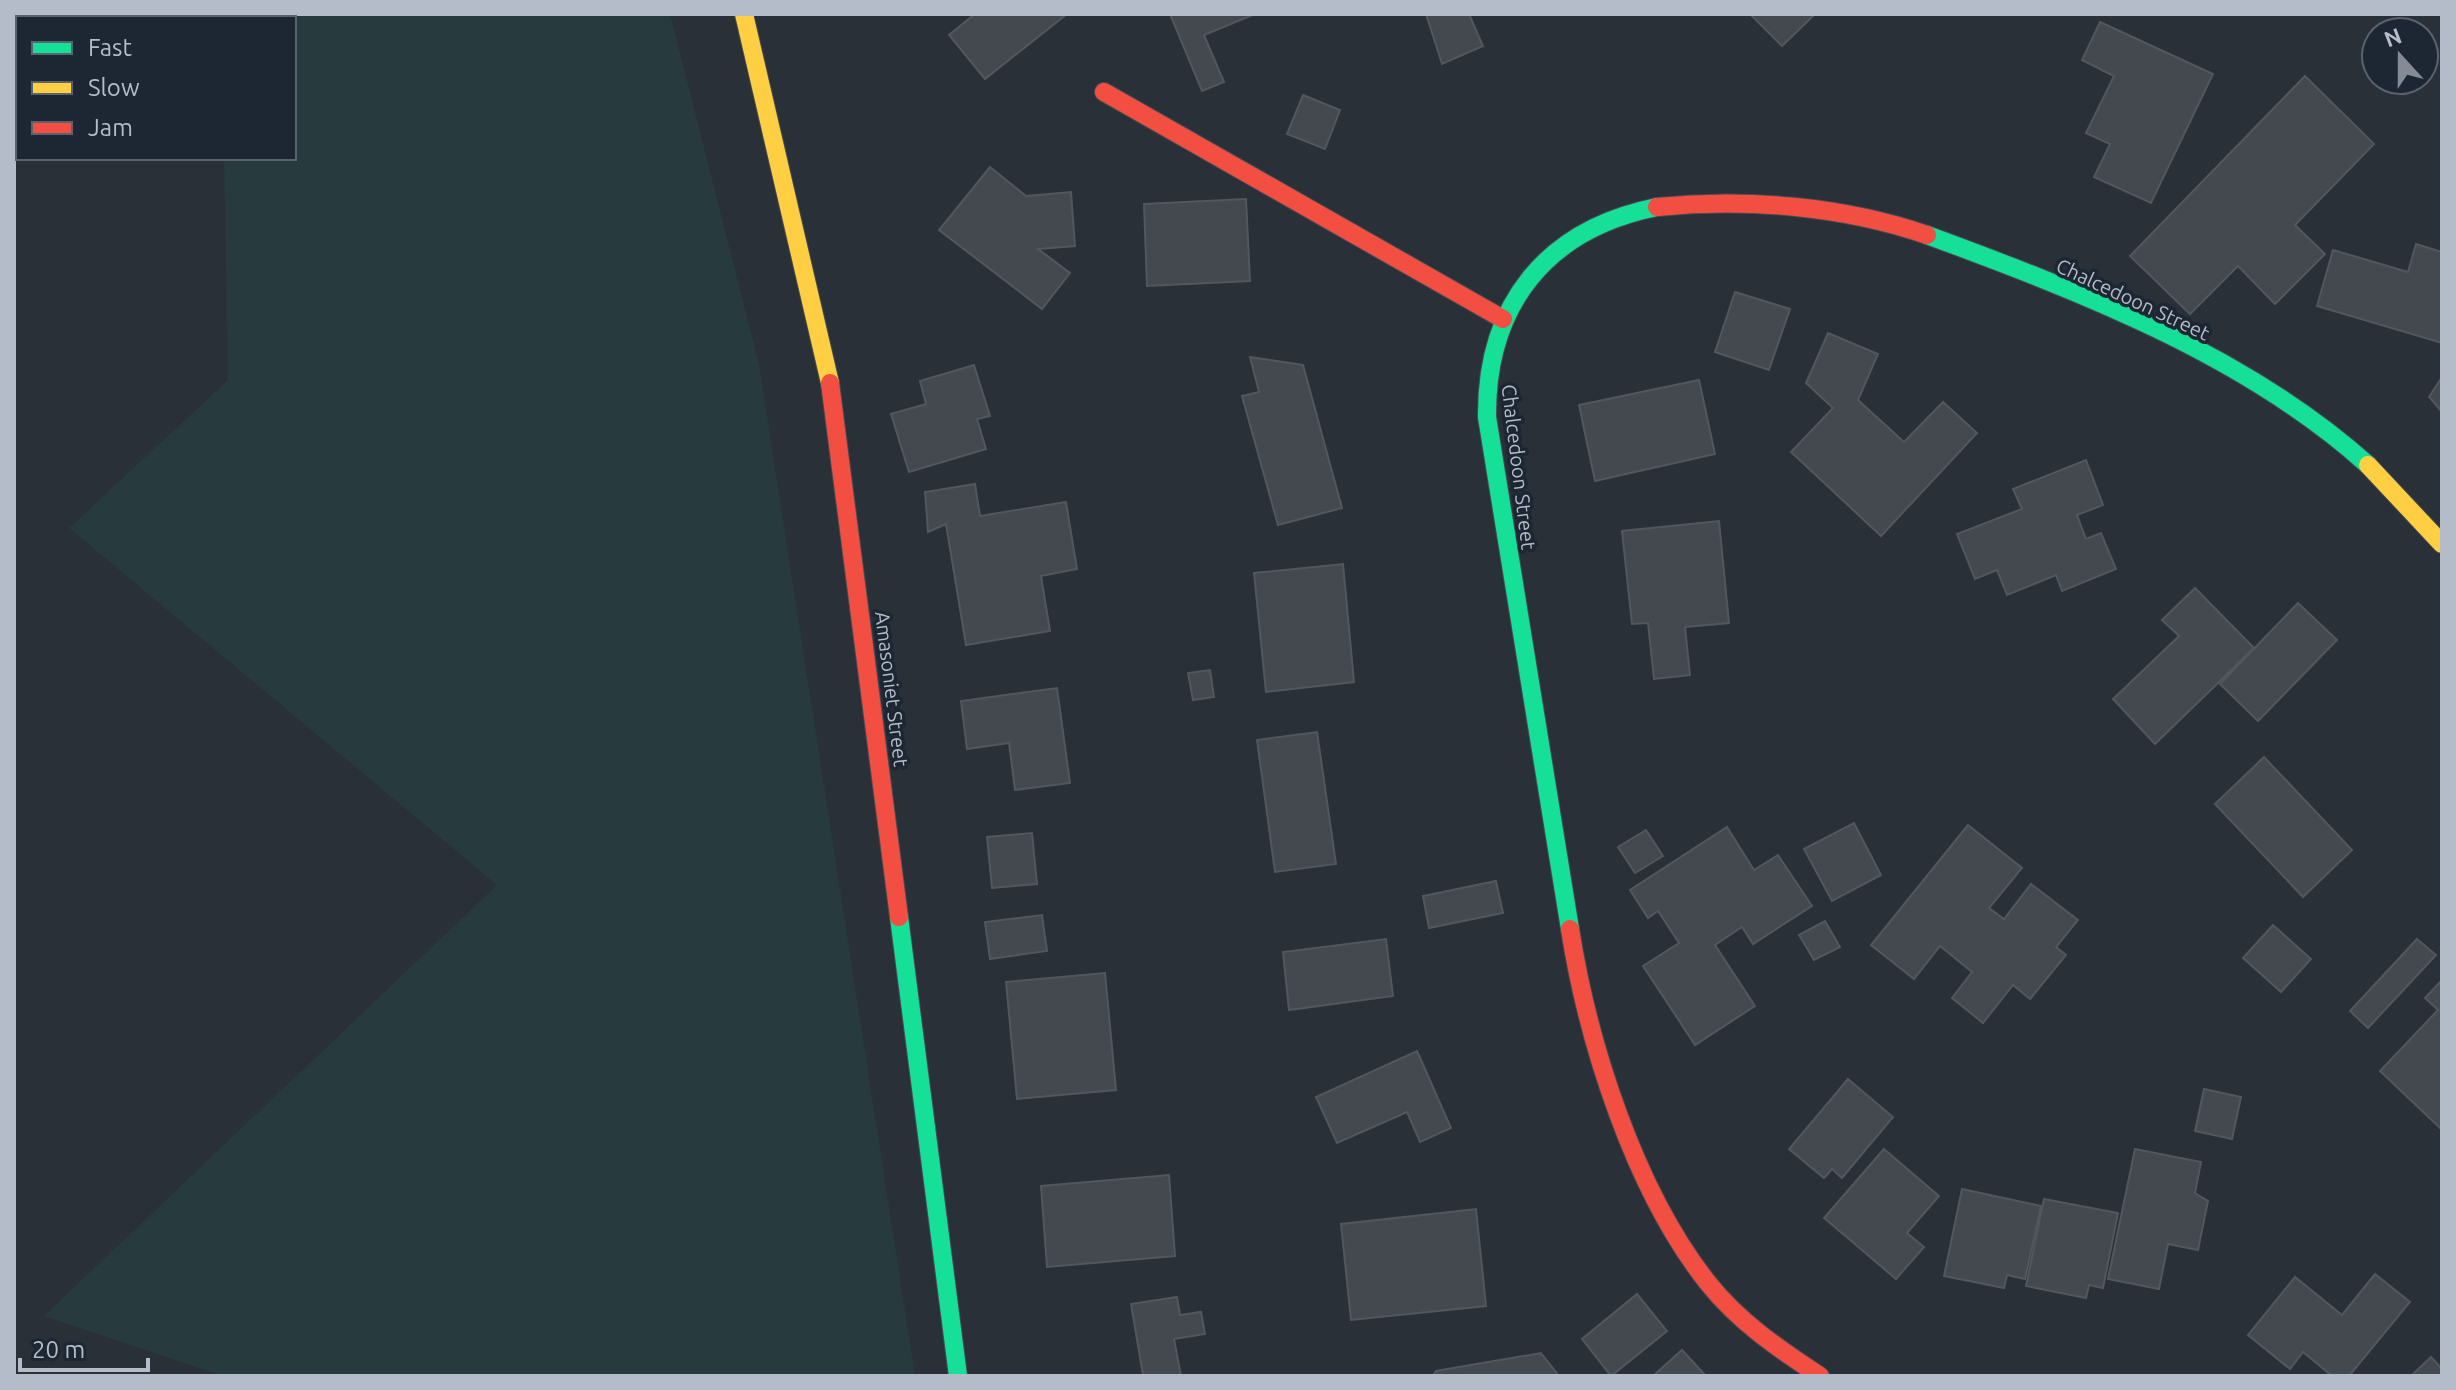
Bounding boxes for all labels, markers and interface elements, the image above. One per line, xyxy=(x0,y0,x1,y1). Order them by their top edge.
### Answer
legend xyxy=(16,16,296,160)
north arrow xyxy=(2360,16,2440,96)
text: N xyxy=(2381,22,2405,51)
text: Fast xyxy=(88,34,132,61)
text: Slow xyxy=(88,74,140,101)
text: Jam xyxy=(88,114,133,141)
street label: Chalcedoon Street xyxy=(2053,253,2213,345)
street label: Chalcedoon Street xyxy=(1497,383,1541,551)
street label: Amasoniet Street xyxy=(871,610,913,768)
scale bar xyxy=(20,1322,148,1372)
text: 20 m xyxy=(32,1336,85,1363)

